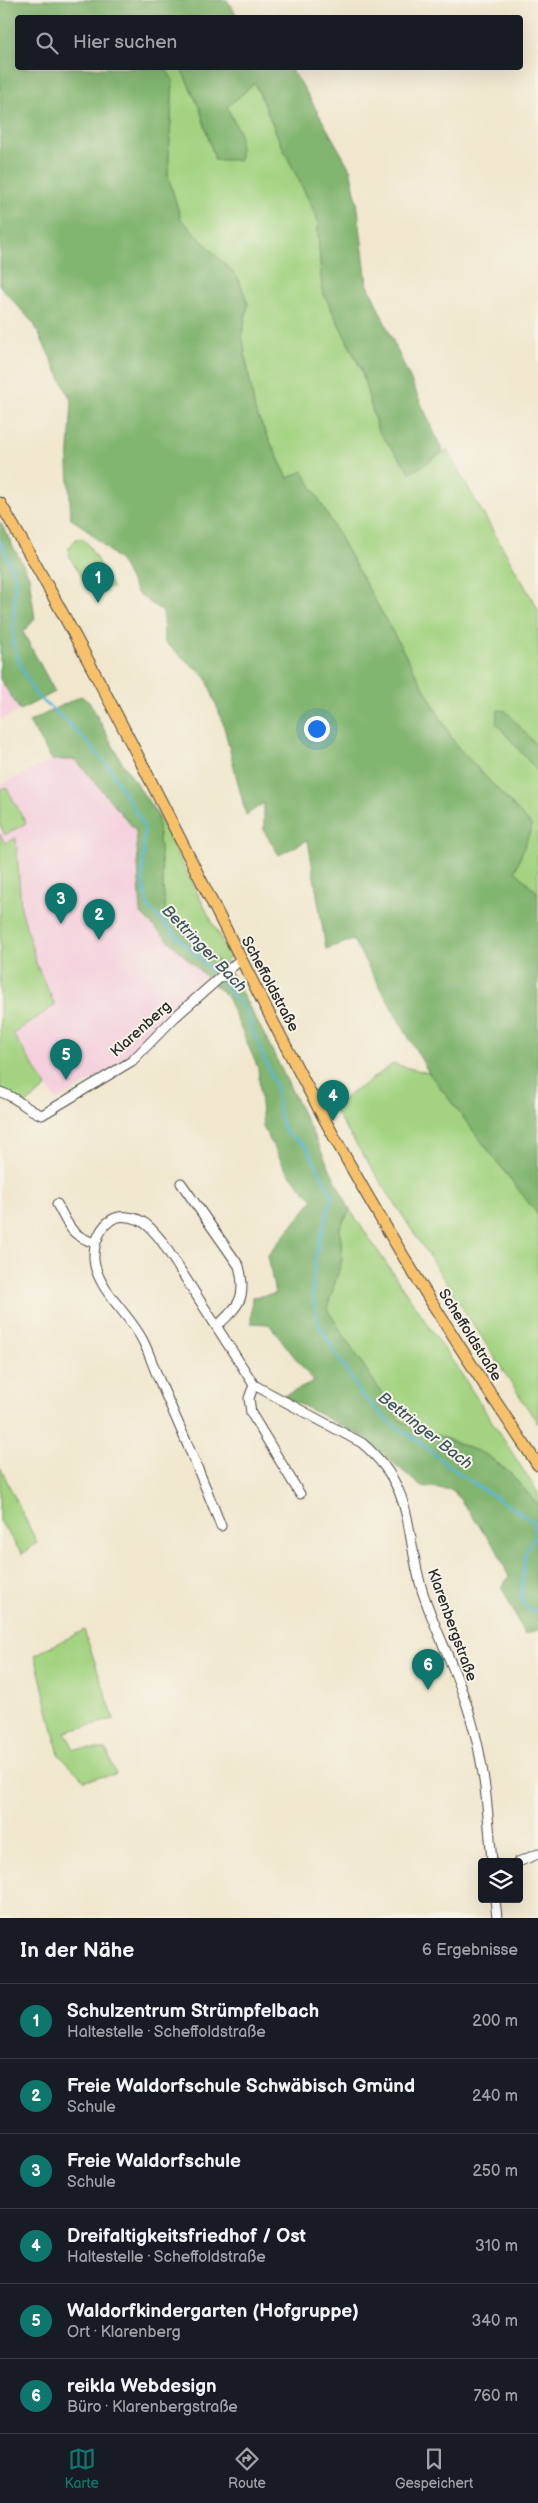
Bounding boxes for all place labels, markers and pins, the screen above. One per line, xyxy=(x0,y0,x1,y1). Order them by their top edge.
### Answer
pin: 1 xyxy=(82,562,114,603)
pin: 3 xyxy=(45,883,77,924)
pin: 2 xyxy=(83,899,115,940)
pin: 5 xyxy=(50,1039,82,1080)
pin: 4 xyxy=(317,1080,349,1121)
pin: 6 xyxy=(412,1649,444,1690)

